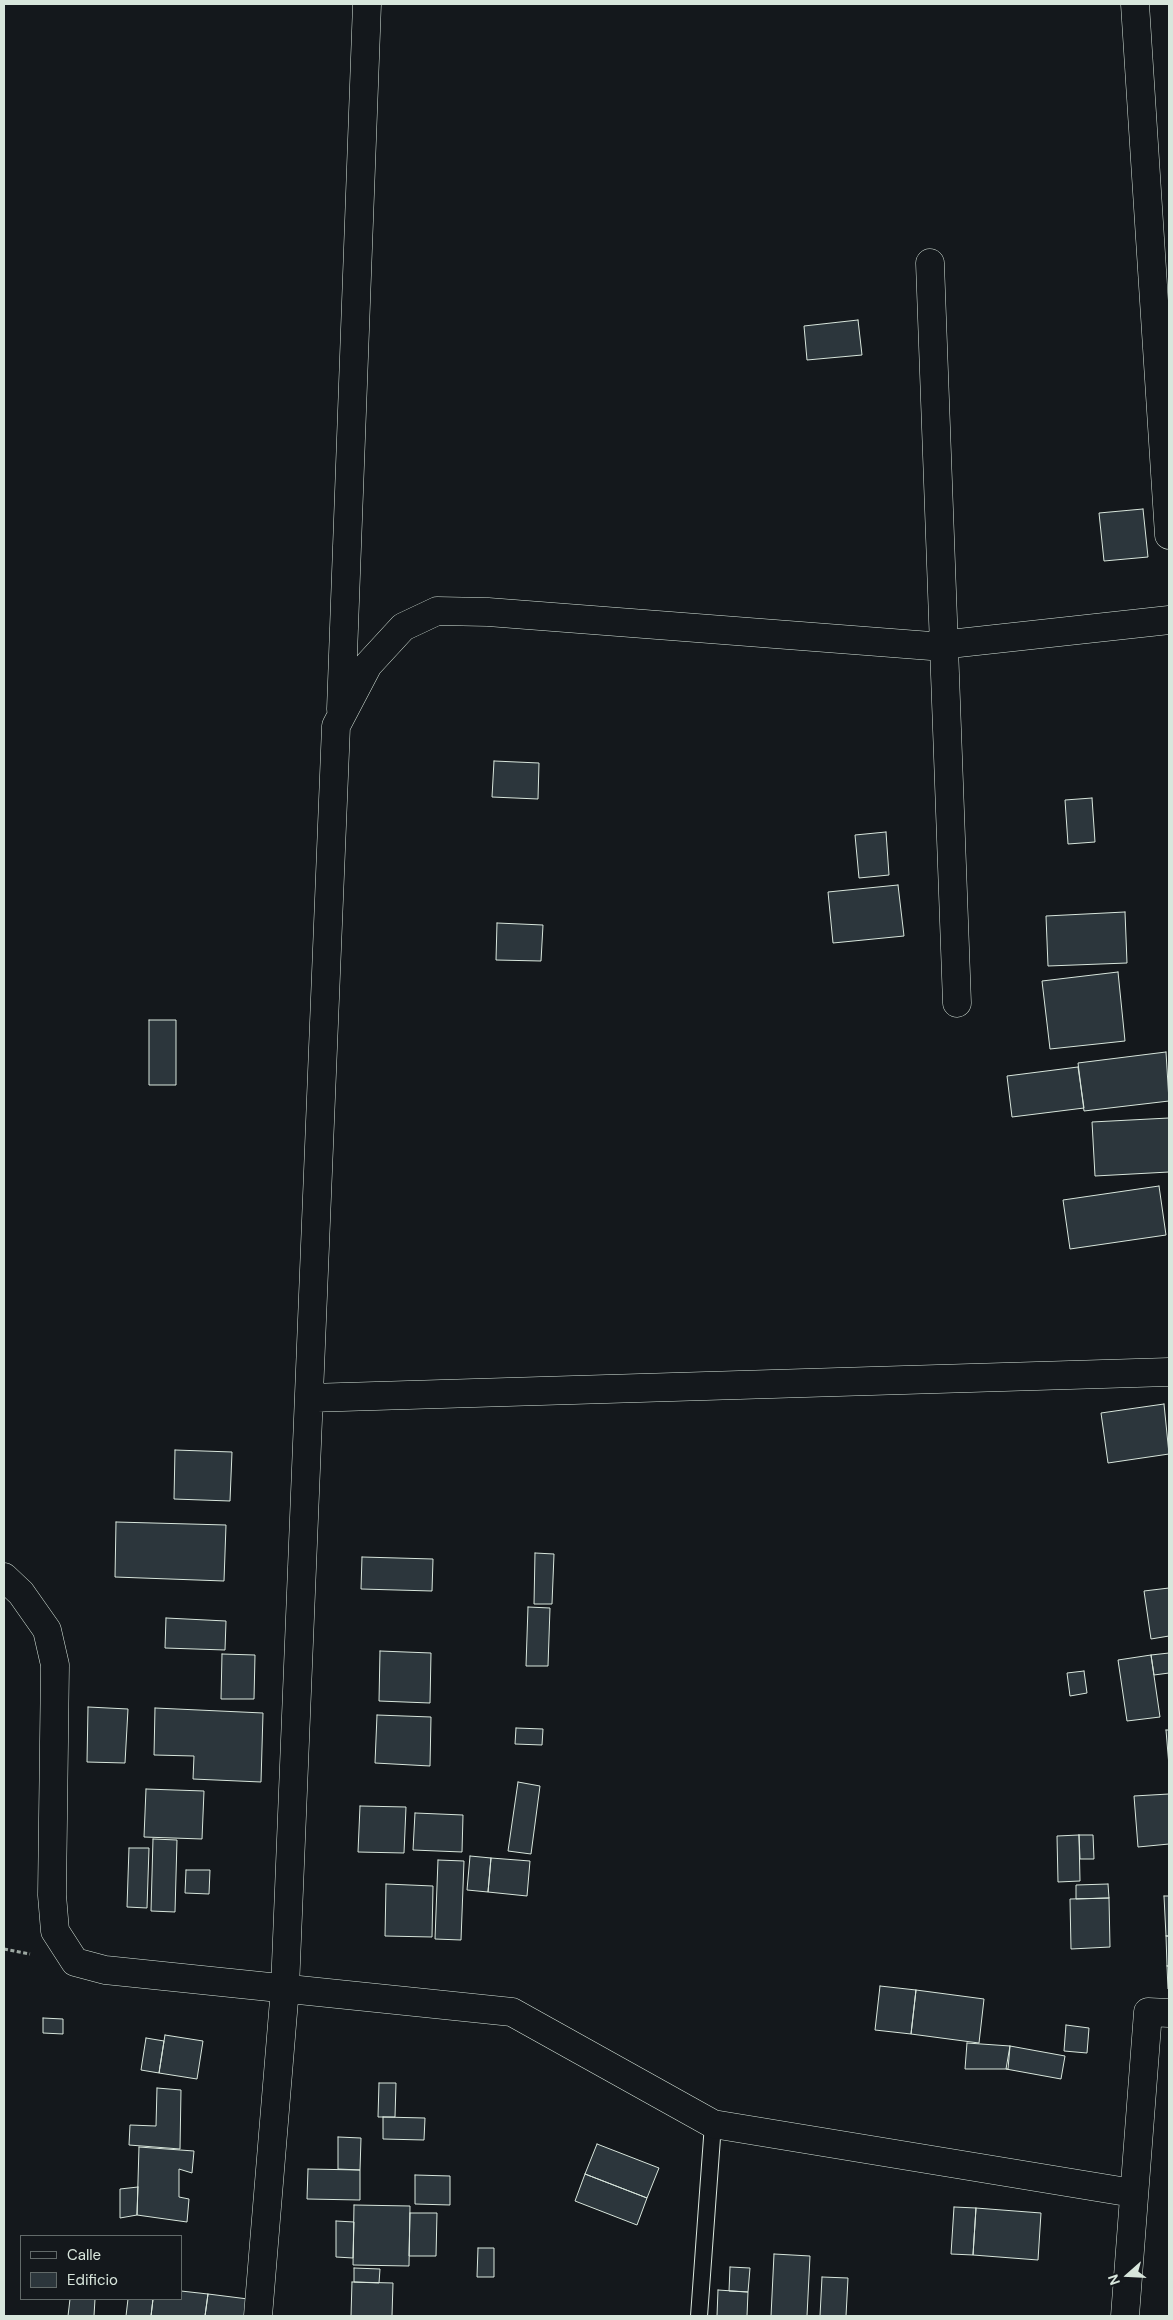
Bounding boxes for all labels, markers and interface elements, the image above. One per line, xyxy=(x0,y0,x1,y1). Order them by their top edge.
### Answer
legend xyxy=(20,2235,182,2300)
text: Calle xyxy=(67,2245,101,2265)
north arrow xyxy=(1103,2250,1153,2300)
text: Edificio xyxy=(67,2270,118,2290)
text: N xyxy=(1104,2272,1124,2288)

